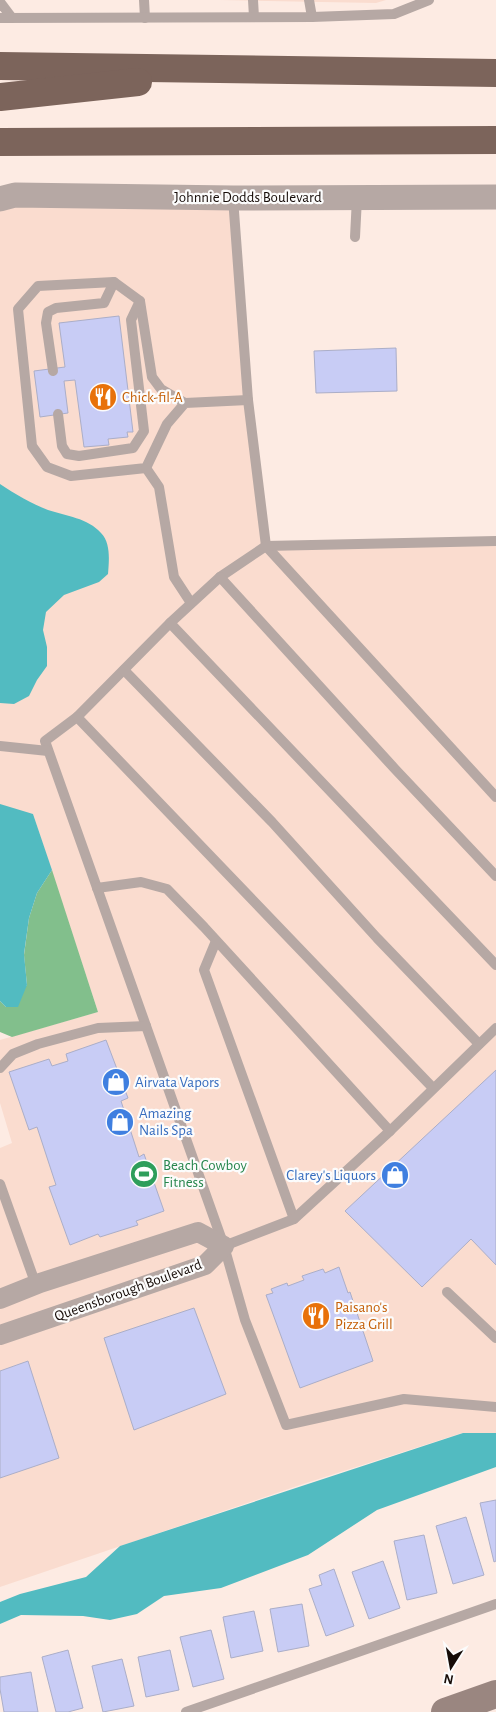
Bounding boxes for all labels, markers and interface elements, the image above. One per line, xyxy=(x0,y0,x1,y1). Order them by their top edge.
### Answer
street label: Johnnie Dodds Boulevard xyxy=(174,190,322,205)
restaurant icon: Chick-fil-A xyxy=(88,382,118,412)
place label: Chick-fil-A xyxy=(122,390,183,405)
shop icon: Airvata Vapors xyxy=(101,1067,131,1097)
place label: Airvata Vapors xyxy=(135,1075,219,1090)
place label: Amazing Nails Spa xyxy=(139,1106,193,1138)
shop icon: Amazing Nails Spa xyxy=(105,1107,135,1137)
place label: Beach Cowboy Fitness xyxy=(163,1158,247,1190)
sports icon: Beach Cowboy Fitness xyxy=(129,1159,159,1189)
shop icon: Clarey's Liquors xyxy=(380,1160,410,1190)
place label: Clarey's Liquors xyxy=(286,1168,376,1183)
street label: Queensborough Boulevard xyxy=(52,1257,204,1324)
place label: Paisano's Pizza Grill xyxy=(335,1300,393,1332)
restaurant icon: Paisano's Pizza Grill xyxy=(301,1301,331,1331)
north arrow xyxy=(426,1642,476,1692)
text: N xyxy=(443,1671,455,1687)

